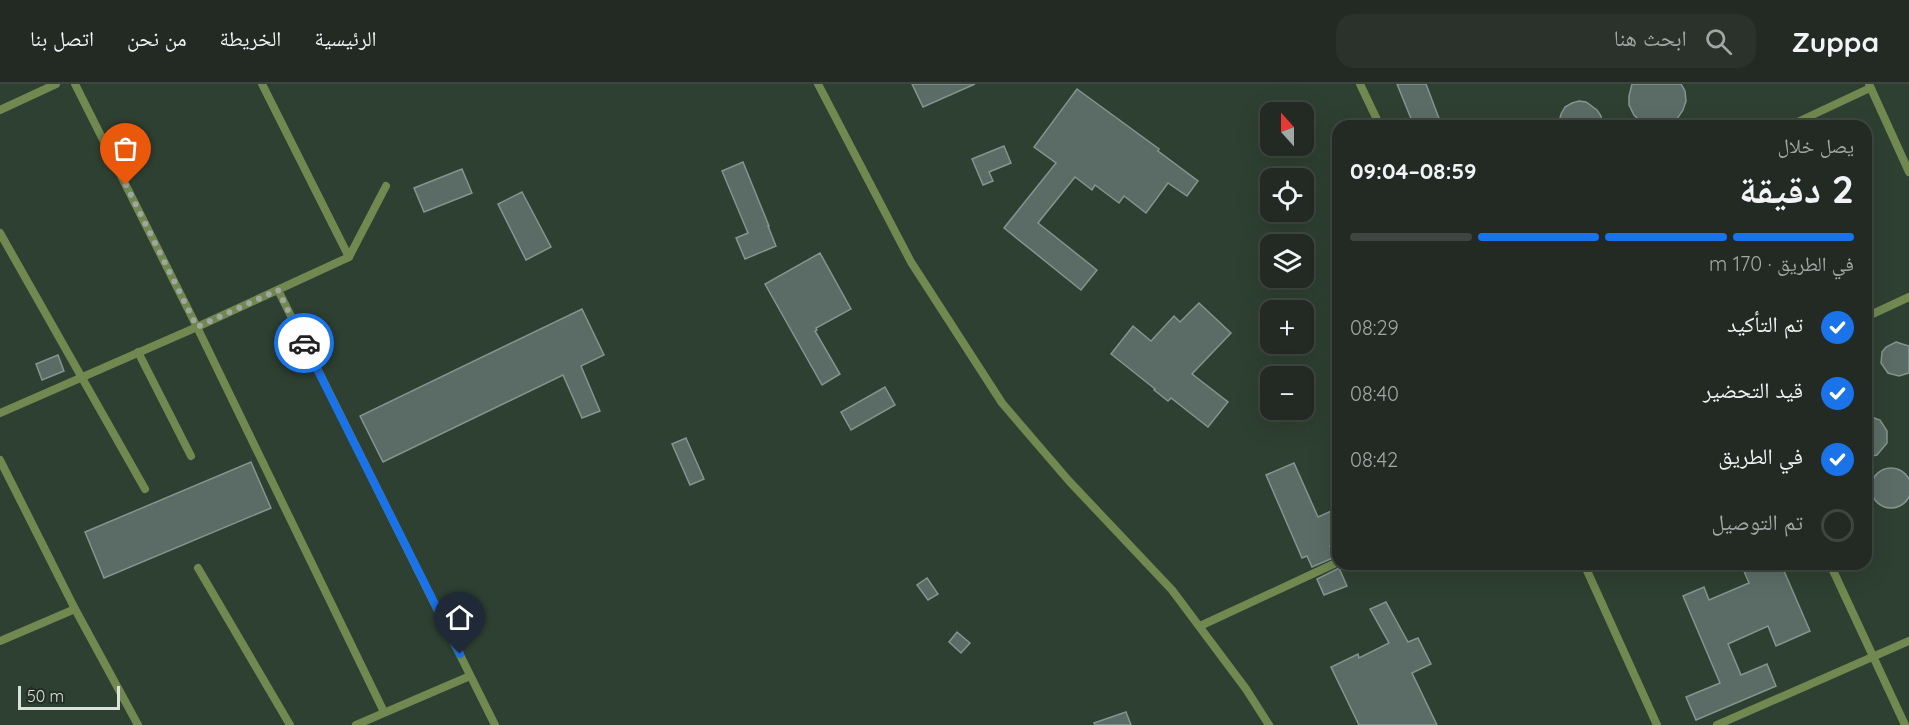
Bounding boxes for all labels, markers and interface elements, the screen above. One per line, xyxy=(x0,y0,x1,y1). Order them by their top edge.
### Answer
search box xyxy=(1336,14,1756,68)
text: ابحث هنا xyxy=(1614,24,1687,52)
text: Zuppa xyxy=(1792,24,1879,59)
text: اتصل بنا xyxy=(30,25,94,51)
text: من نحن xyxy=(127,25,187,51)
text: الخريطة xyxy=(220,25,281,51)
text: الرئيسية xyxy=(314,25,377,51)
icon: search xyxy=(1702,25,1735,58)
north arrow xyxy=(1260,102,1314,156)
map controls xyxy=(1260,102,1314,420)
pin xyxy=(100,123,151,185)
icon: bag xyxy=(109,132,142,165)
text: يصل خلال xyxy=(1777,133,1854,158)
text: 08:59–09:04 xyxy=(1350,157,1477,185)
text: 2 دقيقة xyxy=(1739,164,1854,213)
button: locate xyxy=(1260,168,1314,222)
button: layers xyxy=(1260,234,1314,288)
text: في الطريق · 170 m xyxy=(1709,251,1854,276)
button: + xyxy=(1260,300,1314,354)
text: تم التأكيد xyxy=(1727,310,1803,338)
icon: check xyxy=(1821,311,1854,344)
courier xyxy=(274,313,334,373)
text: 08:29 xyxy=(1350,315,1399,340)
icon: car xyxy=(288,327,321,360)
button: − xyxy=(1260,366,1314,420)
text: قيد التحضير xyxy=(1703,376,1803,404)
icon: check xyxy=(1821,377,1854,410)
text: 08:40 xyxy=(1350,381,1399,406)
text: في الطريق xyxy=(1718,442,1803,470)
icon: check xyxy=(1821,443,1854,476)
text: 08:42 xyxy=(1350,447,1398,472)
text: تم التوصيل xyxy=(1712,508,1803,536)
pin xyxy=(434,592,485,654)
icon: home xyxy=(443,601,476,634)
scale bar xyxy=(18,683,120,710)
text: 50 m xyxy=(27,686,64,706)

